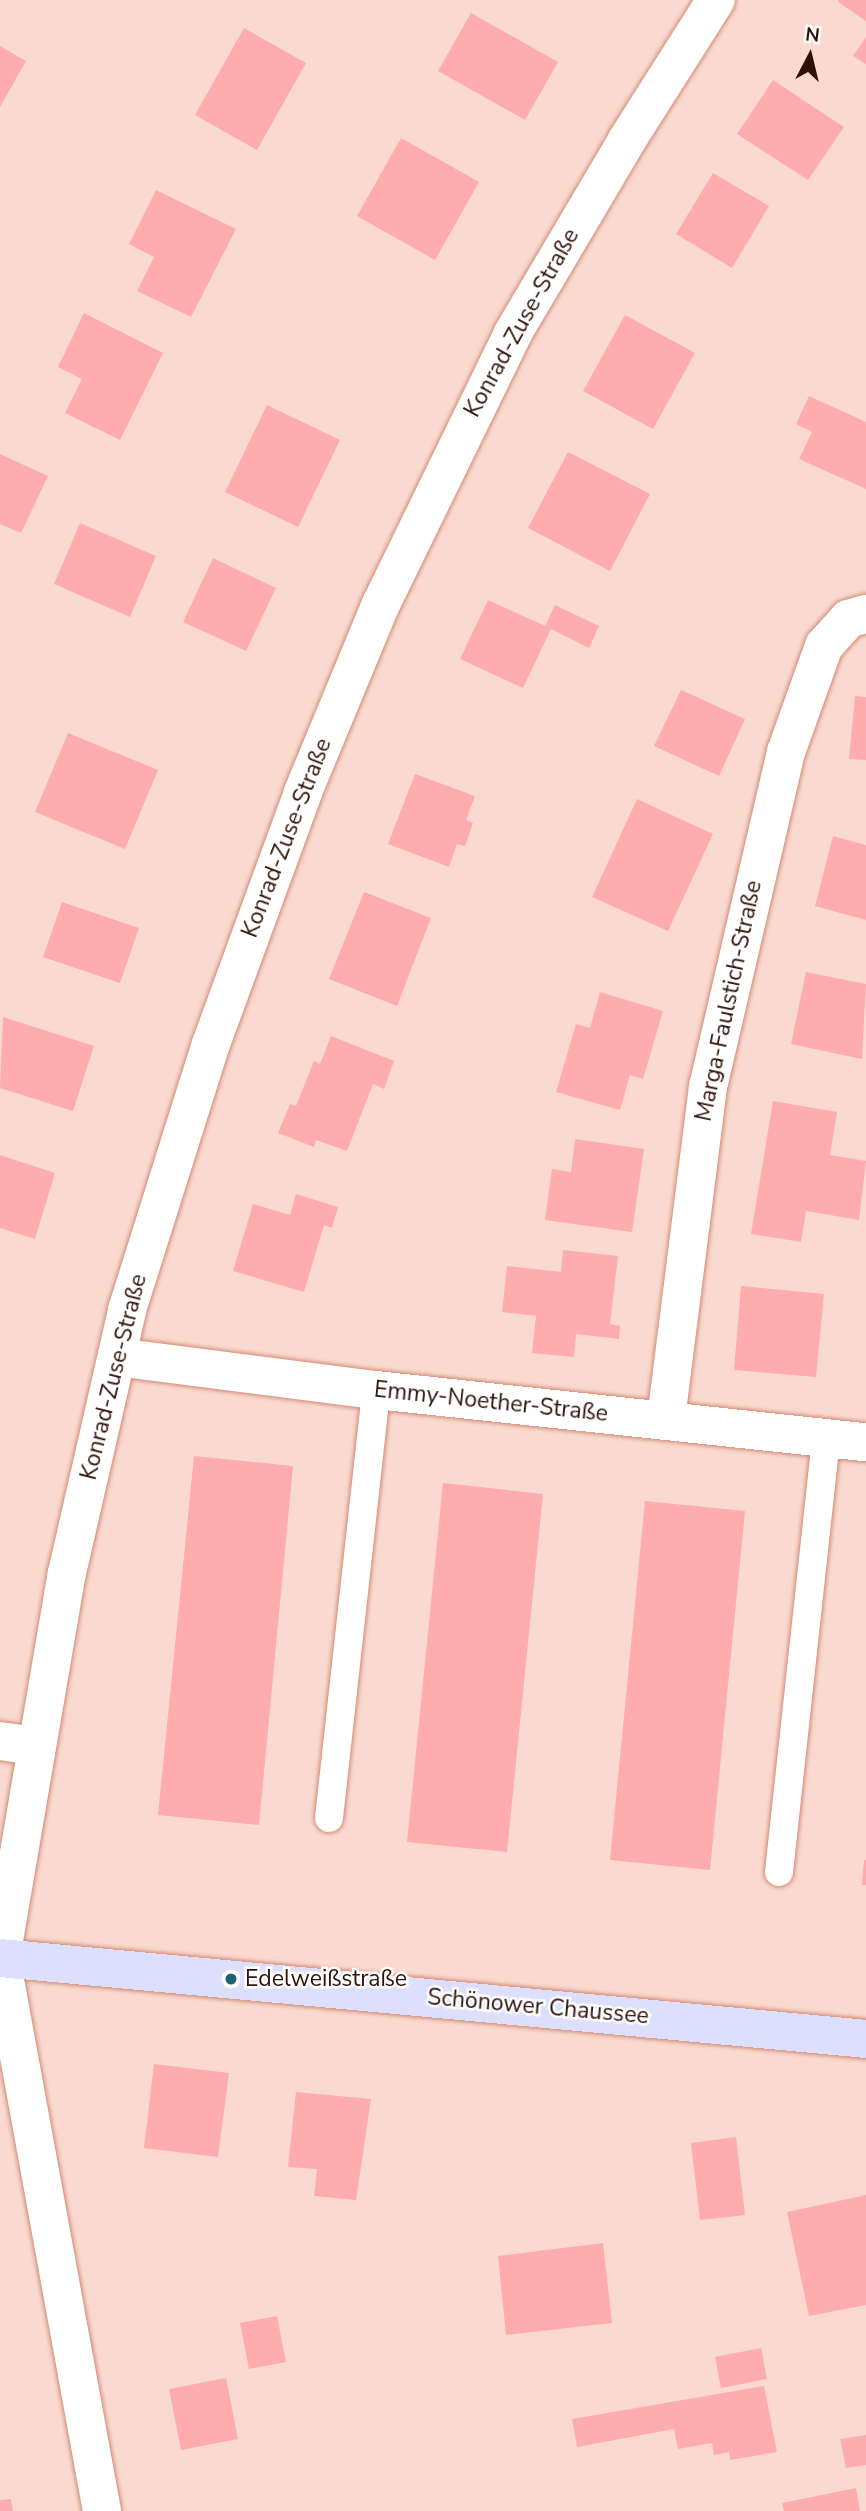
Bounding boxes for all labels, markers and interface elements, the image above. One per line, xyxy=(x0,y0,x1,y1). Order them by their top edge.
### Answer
north arrow xyxy=(775,21,845,91)
text: N xyxy=(804,21,821,49)
street label: Konrad-Zuse-Straße xyxy=(459,224,585,422)
street label: Konrad-Zuse-Straße xyxy=(236,734,338,942)
street label: Marga-Faulstich-Straße xyxy=(690,878,768,1124)
street label: Konrad-Zuse-Straße xyxy=(75,1271,153,1483)
street label: Emmy-Noether-Straße xyxy=(373,1376,609,1428)
place label: Edelweißstraße xyxy=(245,1965,407,1993)
marker: Edelweißstraße xyxy=(223,1971,239,1987)
street label: Schönower Chaussee xyxy=(426,1984,650,2030)

